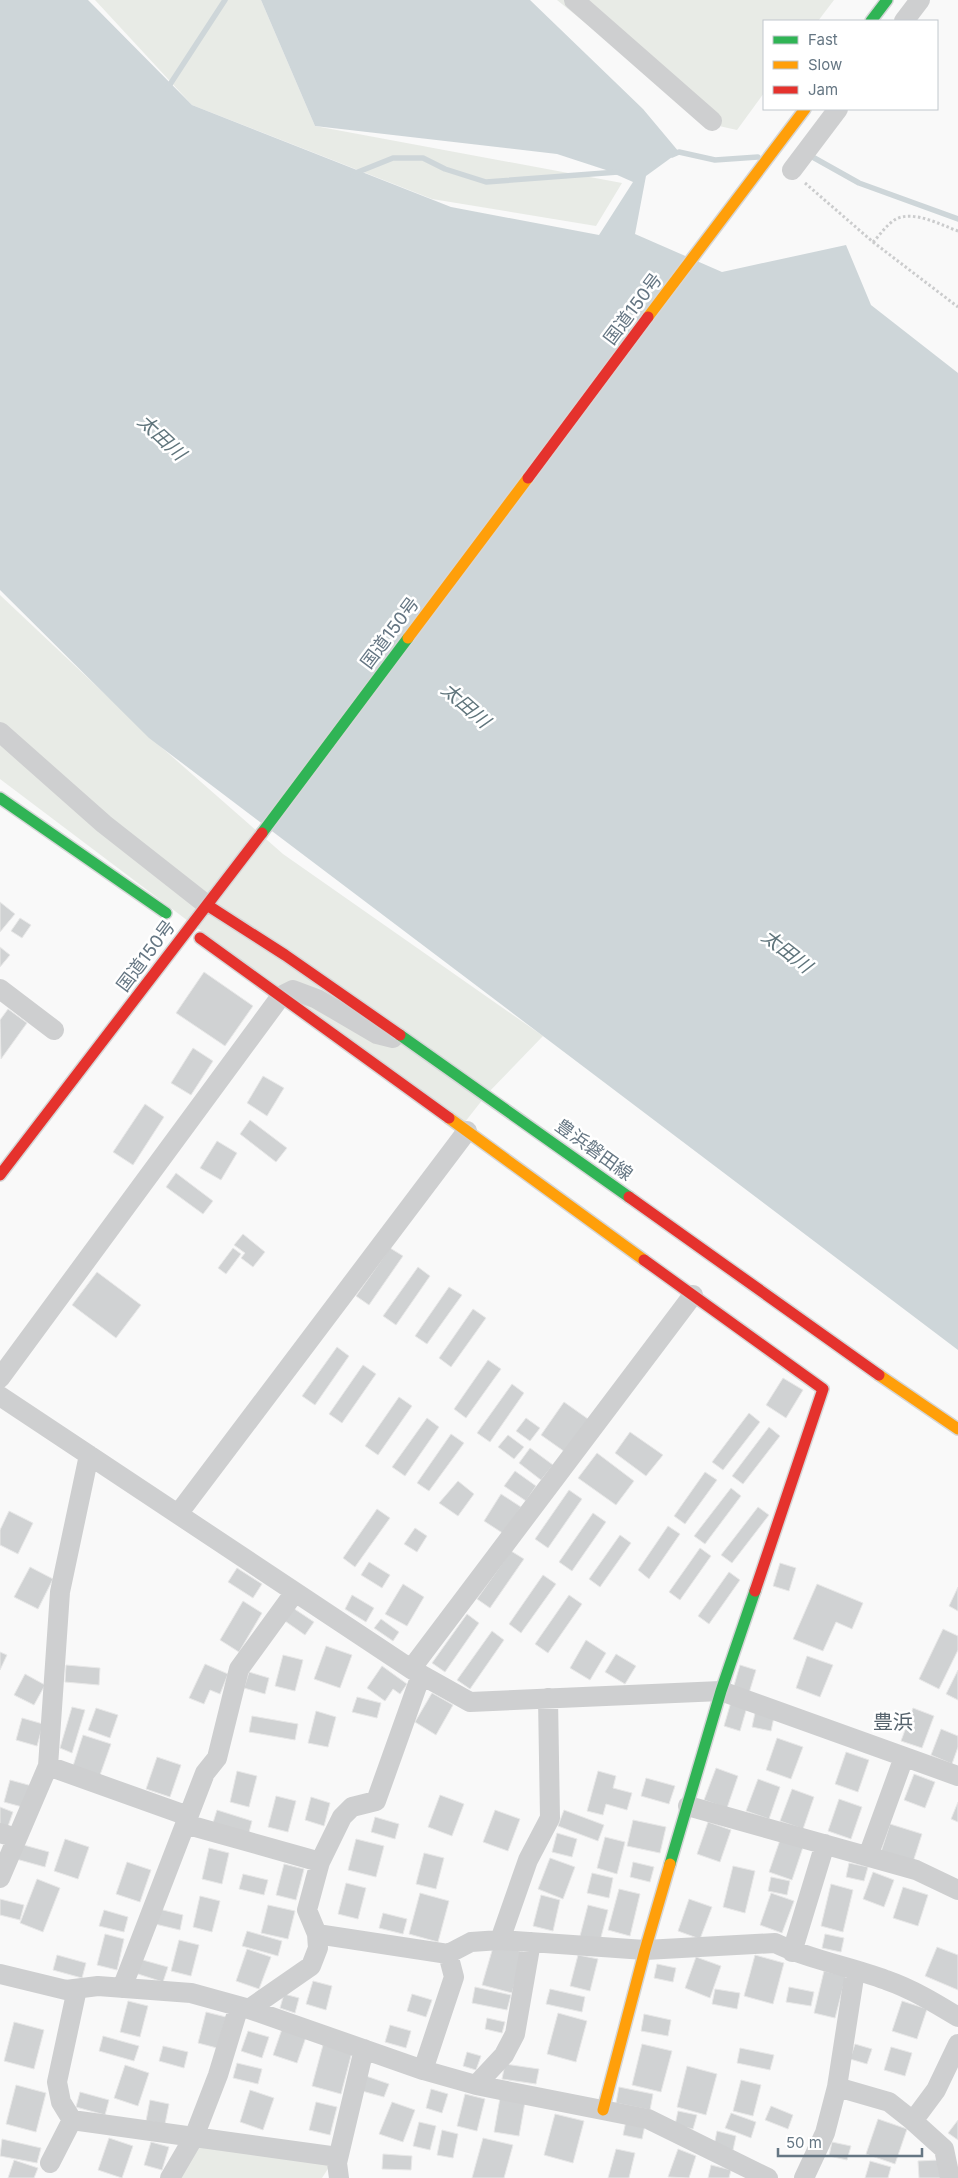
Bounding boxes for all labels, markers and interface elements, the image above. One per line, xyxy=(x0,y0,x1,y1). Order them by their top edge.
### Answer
legend xyxy=(763,20,938,110)
text: Fast xyxy=(808,30,838,49)
text: Slow xyxy=(808,55,842,74)
text: Jam xyxy=(808,80,838,99)
street label: 国道150号 xyxy=(599,269,666,348)
water label: 太田川 xyxy=(133,410,192,467)
street label: 国道150号 xyxy=(356,593,423,672)
water label: 太田川 xyxy=(437,678,496,734)
street label: 国道150号 xyxy=(112,916,179,995)
water label: 太田川 xyxy=(757,925,818,979)
street label: 豊浜磐田線 xyxy=(552,1115,637,1185)
district label: 豊浜 xyxy=(873,1710,913,1734)
scale bar xyxy=(778,2126,922,2158)
text: 50 m xyxy=(786,2133,822,2152)

